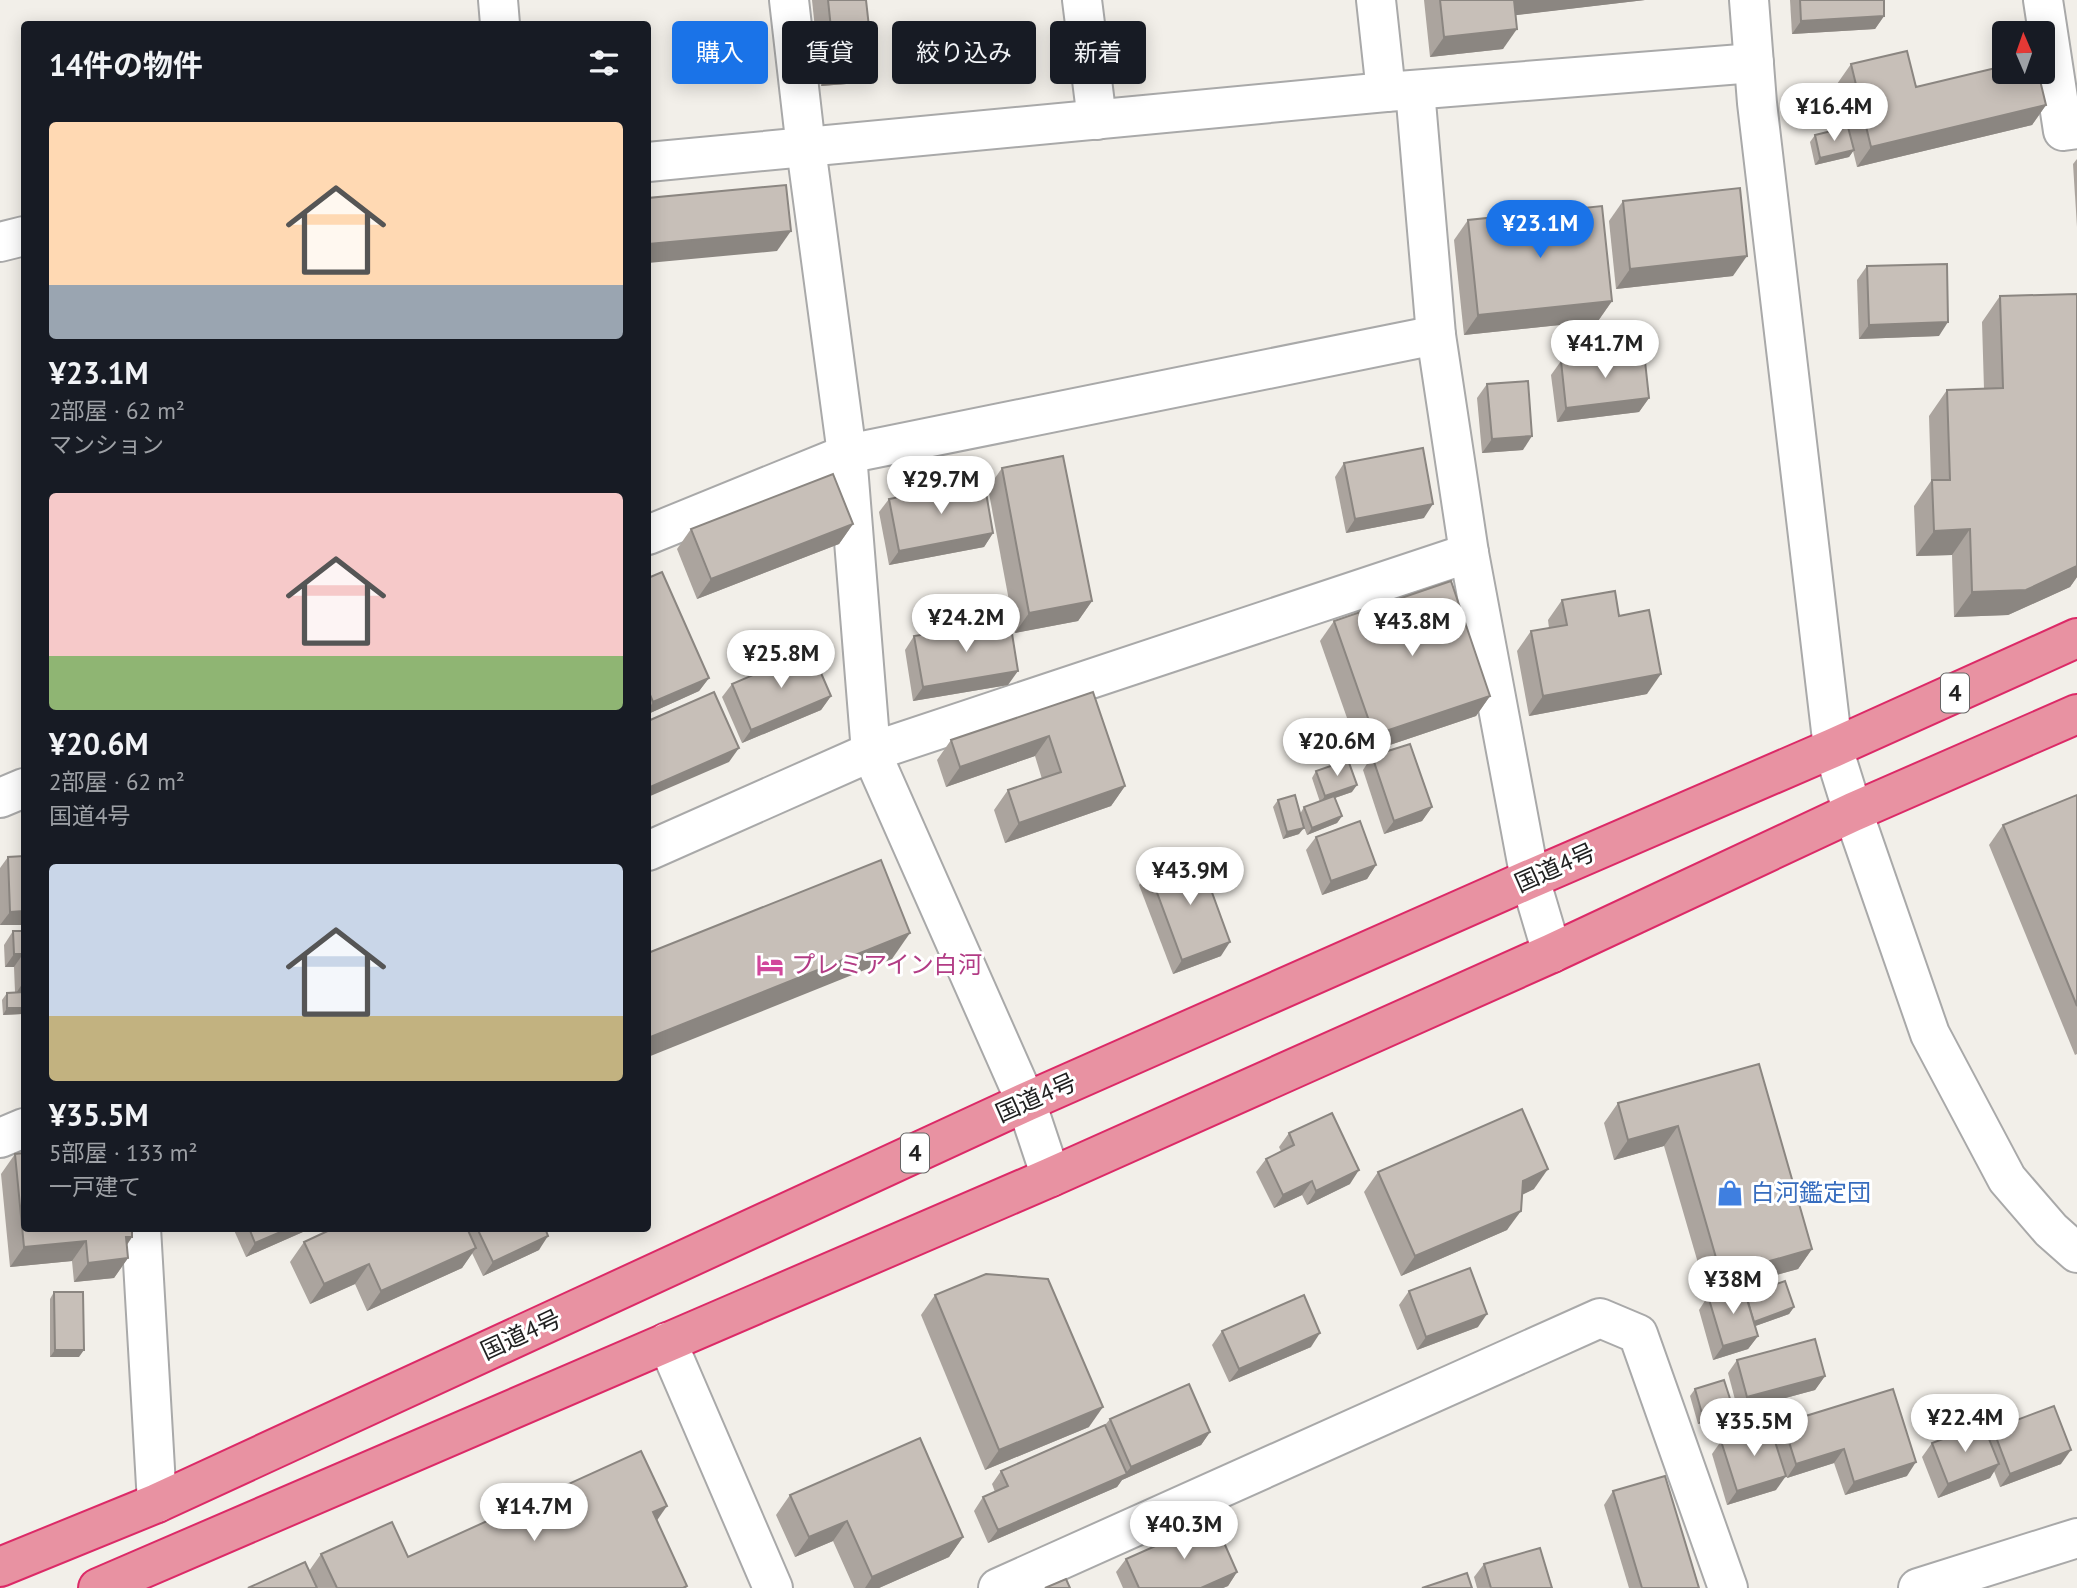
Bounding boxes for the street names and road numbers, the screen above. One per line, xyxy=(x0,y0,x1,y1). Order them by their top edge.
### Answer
road number: 4 xyxy=(1941,674,1969,712)
street label: 国道4号 xyxy=(1510,836,1600,899)
street label: 国道4号 xyxy=(991,1066,1081,1129)
road number: 4 xyxy=(901,1134,929,1172)
street label: 国道4号 xyxy=(476,1303,566,1367)

